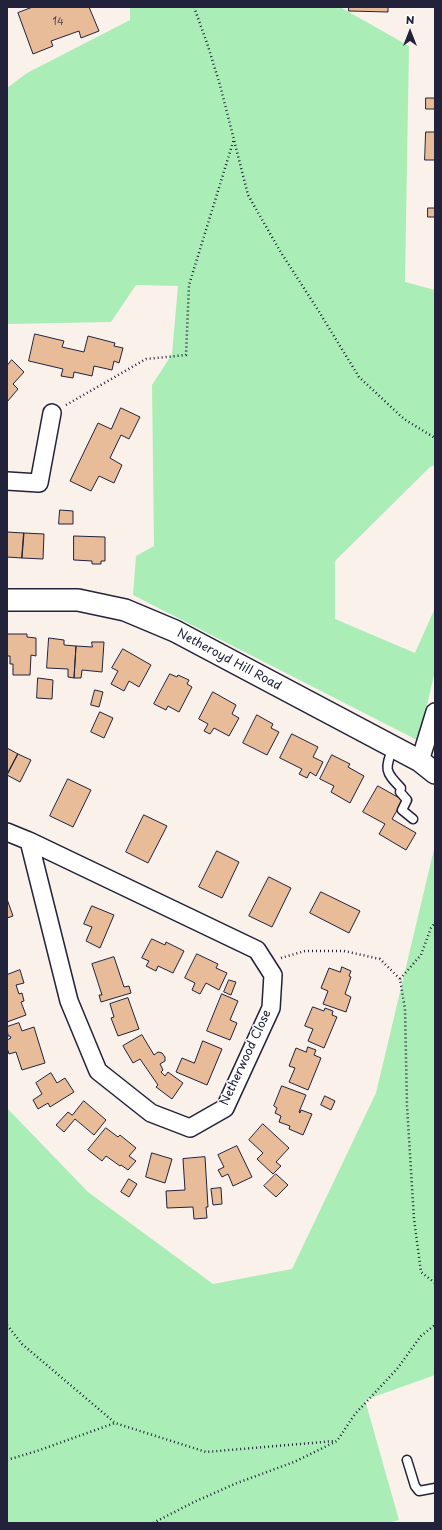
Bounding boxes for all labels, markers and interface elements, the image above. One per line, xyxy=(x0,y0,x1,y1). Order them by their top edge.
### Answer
text: N xyxy=(406,11,414,28)
north arrow xyxy=(390,12,430,52)
house number: 14 xyxy=(52,16,64,28)
street label: Netheroyd Hill Road xyxy=(174,626,284,694)
street label: Netherwood Close xyxy=(217,1008,275,1108)

